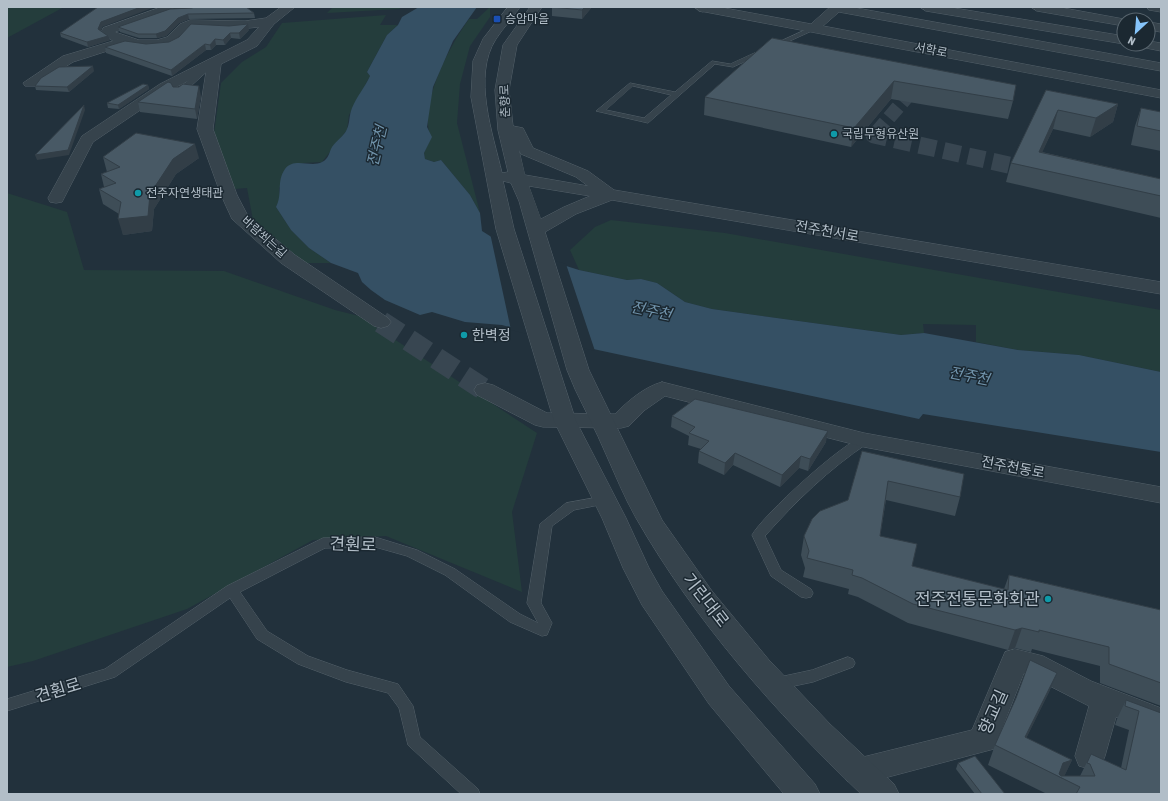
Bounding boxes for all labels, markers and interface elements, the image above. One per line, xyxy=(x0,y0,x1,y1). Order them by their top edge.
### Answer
place label: 승암마을 xyxy=(505,12,549,26)
north arrow xyxy=(1116,12,1156,52)
marker: 승암마을 xyxy=(492,14,502,24)
text: N xyxy=(1126,34,1137,48)
street label: 서학로 xyxy=(913,40,949,60)
street label: 춘향로 xyxy=(497,84,513,118)
water label: 전주천 xyxy=(364,122,390,168)
place label: 국립무형유산원 xyxy=(842,127,919,141)
marker: 국립무형유산원 xyxy=(829,129,839,139)
place label: 전주자연생태관 xyxy=(146,186,223,200)
marker: 전주자연생태관 xyxy=(133,188,143,198)
street label: 바람쐬는길 xyxy=(239,213,289,261)
street label: 전주천서로 xyxy=(794,218,860,244)
water label: 전주천 xyxy=(629,298,675,324)
place label: 한벽정 xyxy=(472,327,511,343)
marker: 한벽정 xyxy=(459,330,469,340)
water label: 전주천 xyxy=(947,363,993,388)
street label: 전주천동로 xyxy=(980,453,1046,481)
street label: 견훤로 xyxy=(329,533,377,555)
street label: 기린대로 xyxy=(679,569,733,631)
place label: 전주전통문화회관 xyxy=(915,589,1040,609)
marker: 전주전통문화회관 xyxy=(1043,594,1053,604)
street label: 견훤로 xyxy=(33,674,83,706)
street label: 향교길 xyxy=(974,687,1012,737)

